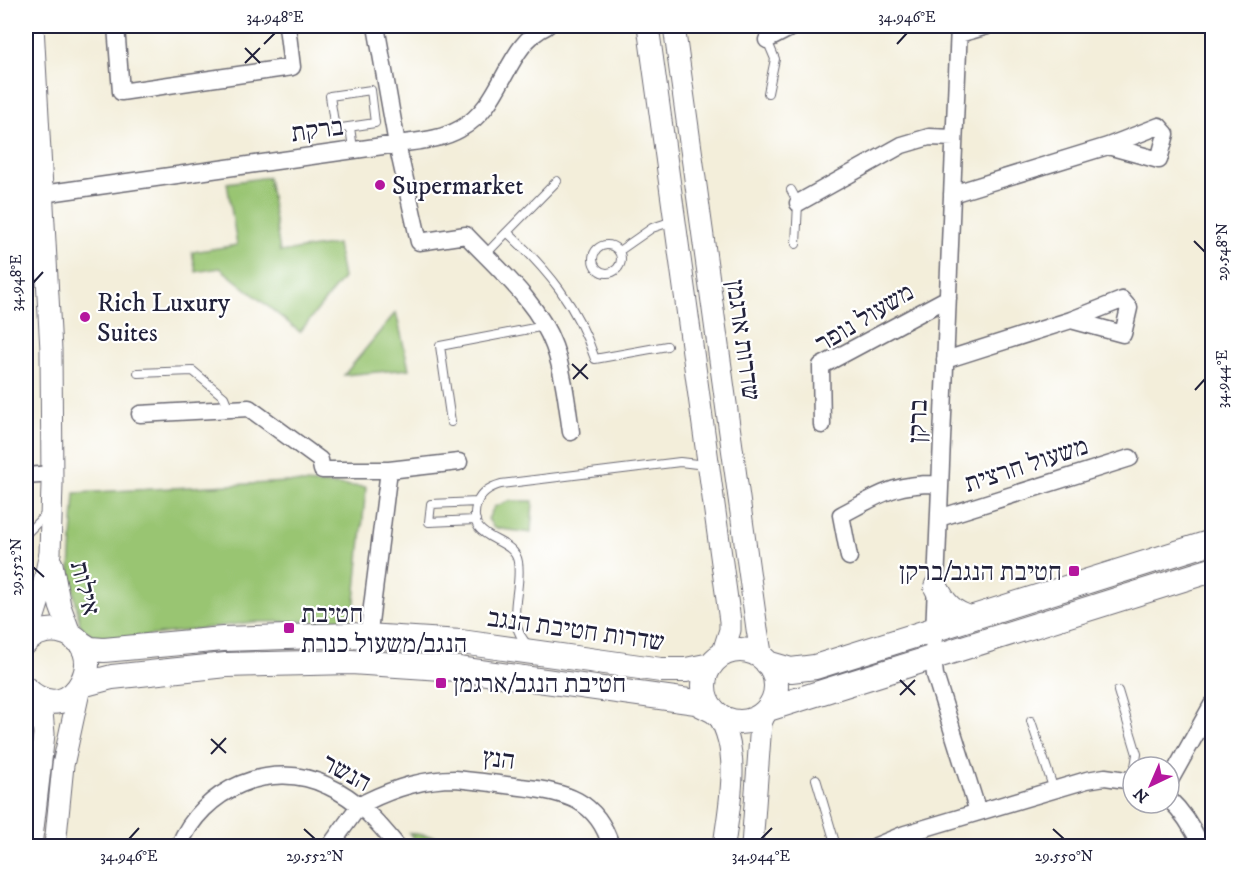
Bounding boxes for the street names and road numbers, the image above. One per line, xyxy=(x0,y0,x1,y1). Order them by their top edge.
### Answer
street label: ברקת xyxy=(289,110,346,150)
street label: משעול נופר xyxy=(810,276,920,360)
street label: שדרות ארגמן xyxy=(718,278,767,403)
street label: ברקן xyxy=(901,399,936,444)
street label: משעול חרצית xyxy=(960,430,1093,501)
street label: אילות xyxy=(62,558,107,619)
street label: שדרות חטיבת הנגב xyxy=(485,602,667,659)
street label: הנץ xyxy=(481,741,517,778)
street label: הנשר xyxy=(316,747,376,800)

